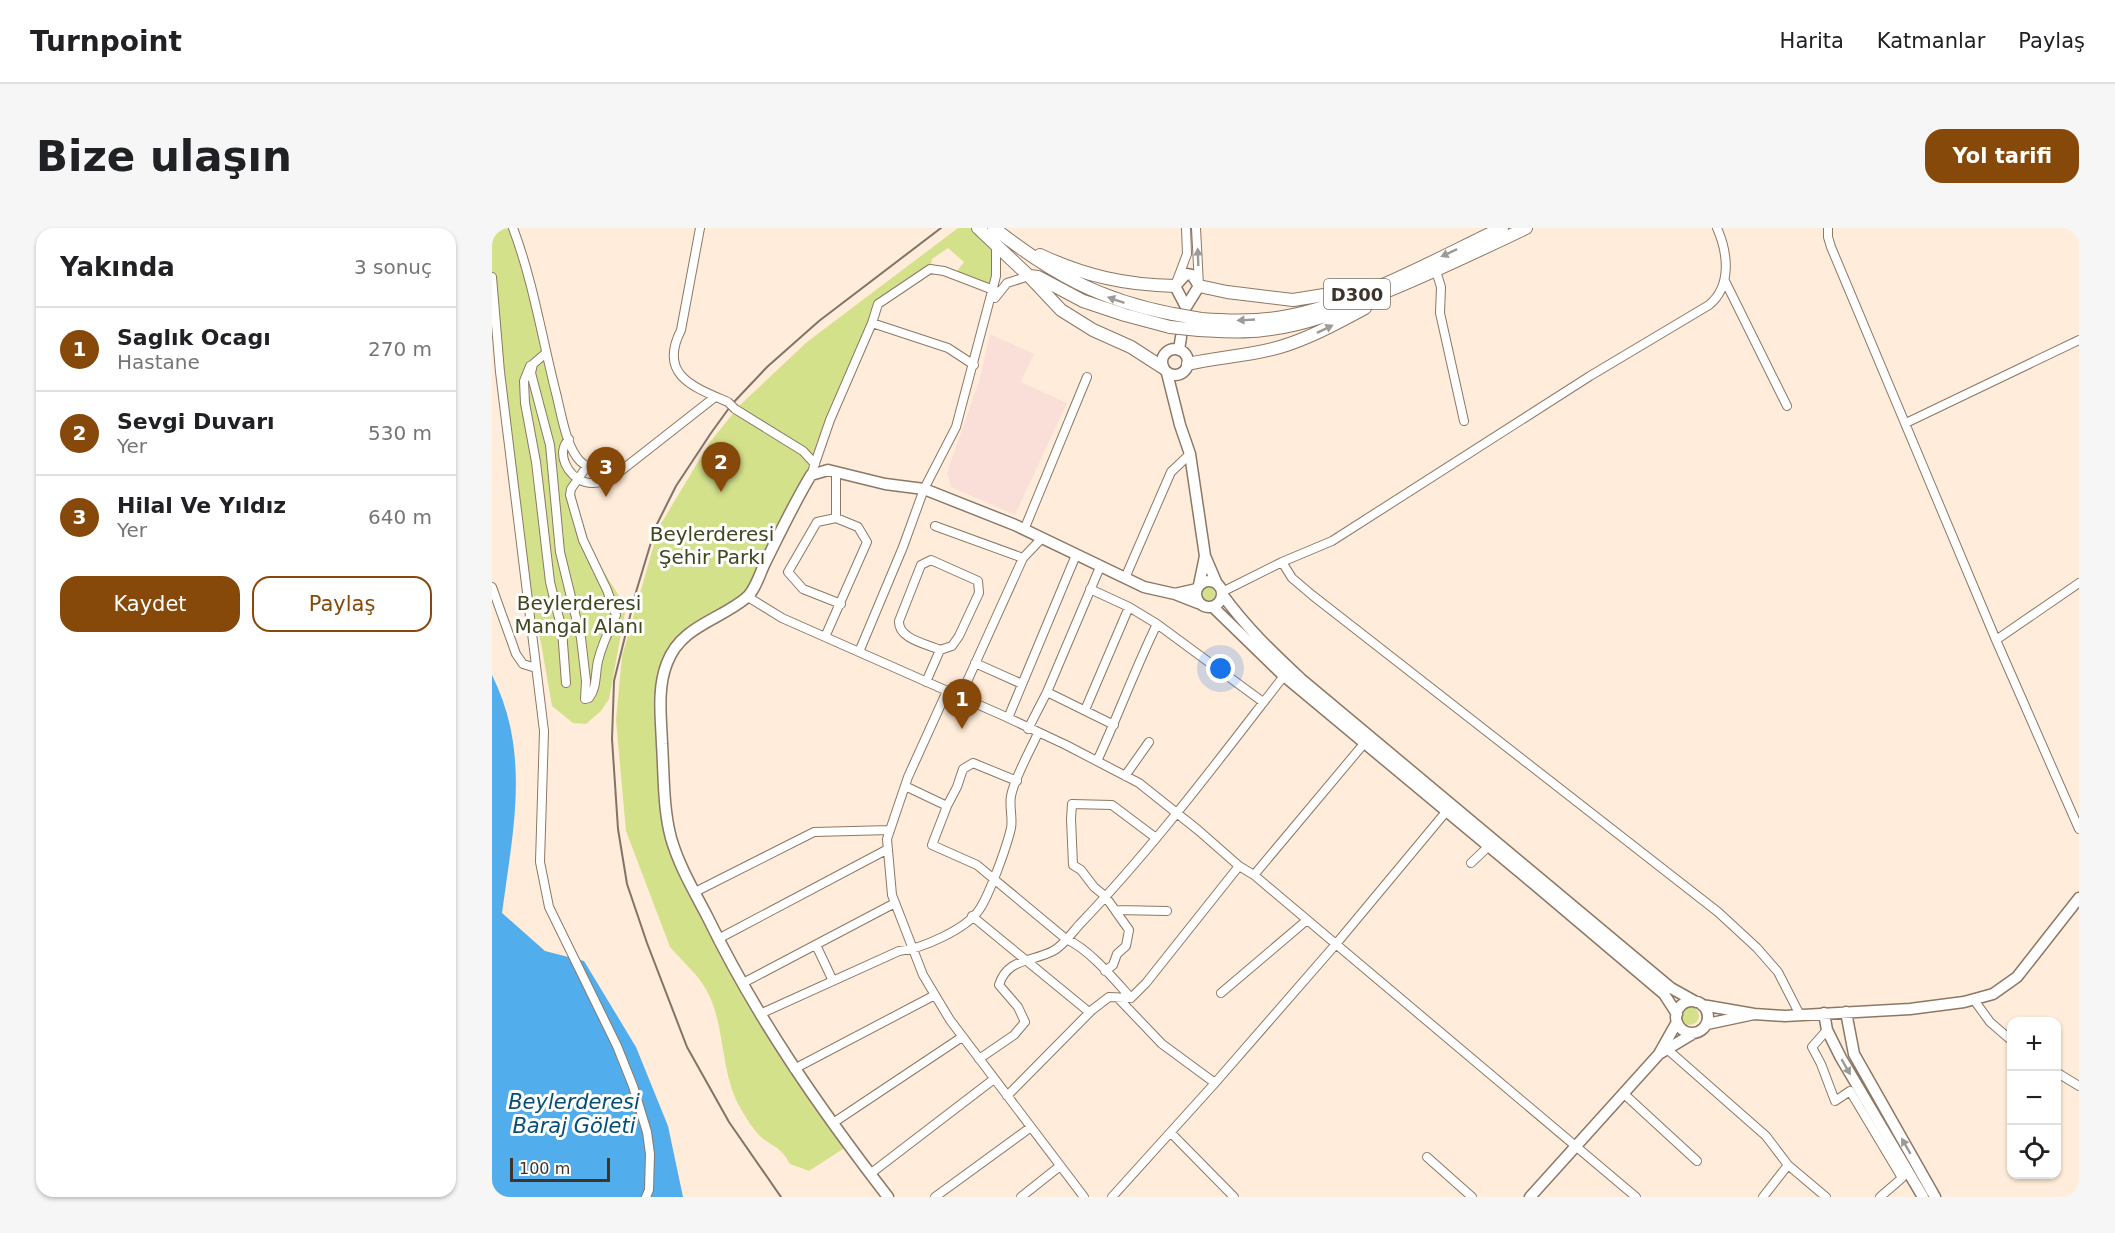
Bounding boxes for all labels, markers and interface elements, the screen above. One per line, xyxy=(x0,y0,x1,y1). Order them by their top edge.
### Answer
text: Turnpoint xyxy=(30,25,182,58)
text: Harita xyxy=(1780,29,1844,53)
text: Katmanlar xyxy=(1877,29,1985,53)
text: Paylaş xyxy=(2018,29,2085,53)
button: Yol tarifi xyxy=(1925,129,2079,183)
text: Bize ulaşın xyxy=(36,132,292,181)
one-way arrow xyxy=(1193,247,1202,266)
one-way arrow xyxy=(1441,248,1458,257)
text: Yakında xyxy=(60,252,175,282)
text: 3 sonuç xyxy=(354,255,432,279)
road number: D300 xyxy=(1324,279,1390,309)
one-way arrow xyxy=(1107,294,1125,304)
one-way arrow xyxy=(1236,315,1255,325)
one-way arrow xyxy=(1317,324,1334,334)
text: Saglık Ocagı xyxy=(117,325,271,350)
text: 1 xyxy=(73,337,86,361)
text: 270 m xyxy=(368,337,432,361)
text: Hastane xyxy=(117,350,200,374)
text: Sevgi Duvarı xyxy=(117,409,275,434)
text: 2 xyxy=(73,421,86,445)
text: 530 m xyxy=(368,421,432,445)
text: Yer xyxy=(117,434,147,458)
pin: 2 xyxy=(702,442,740,492)
pin: 3 xyxy=(586,448,626,497)
text: Hilal Ve Yıldız xyxy=(117,493,286,518)
text: 3 xyxy=(73,505,86,529)
text: 640 m xyxy=(368,505,432,529)
text: Yer xyxy=(117,518,147,542)
park label: Beylerderesi Şehir Parkı xyxy=(650,522,774,569)
button: Kaydet xyxy=(60,576,240,632)
button: Paylaş xyxy=(252,576,432,632)
park label: Beylerderesi Mangal Alanı xyxy=(515,591,643,638)
your location xyxy=(1206,654,1235,683)
pin: 1 xyxy=(942,680,982,729)
map controls xyxy=(2007,1017,2061,1179)
button: + xyxy=(2007,1017,2061,1071)
one-way arrow xyxy=(1841,1059,1852,1075)
button: − xyxy=(2007,1071,2061,1125)
water label: Beylerderesi Baraj Göleti xyxy=(508,1090,640,1138)
button: locate xyxy=(2007,1125,2061,1179)
one-way arrow xyxy=(1901,1137,1911,1154)
scale bar xyxy=(510,1155,610,1182)
text: 100 m xyxy=(519,1159,570,1178)

